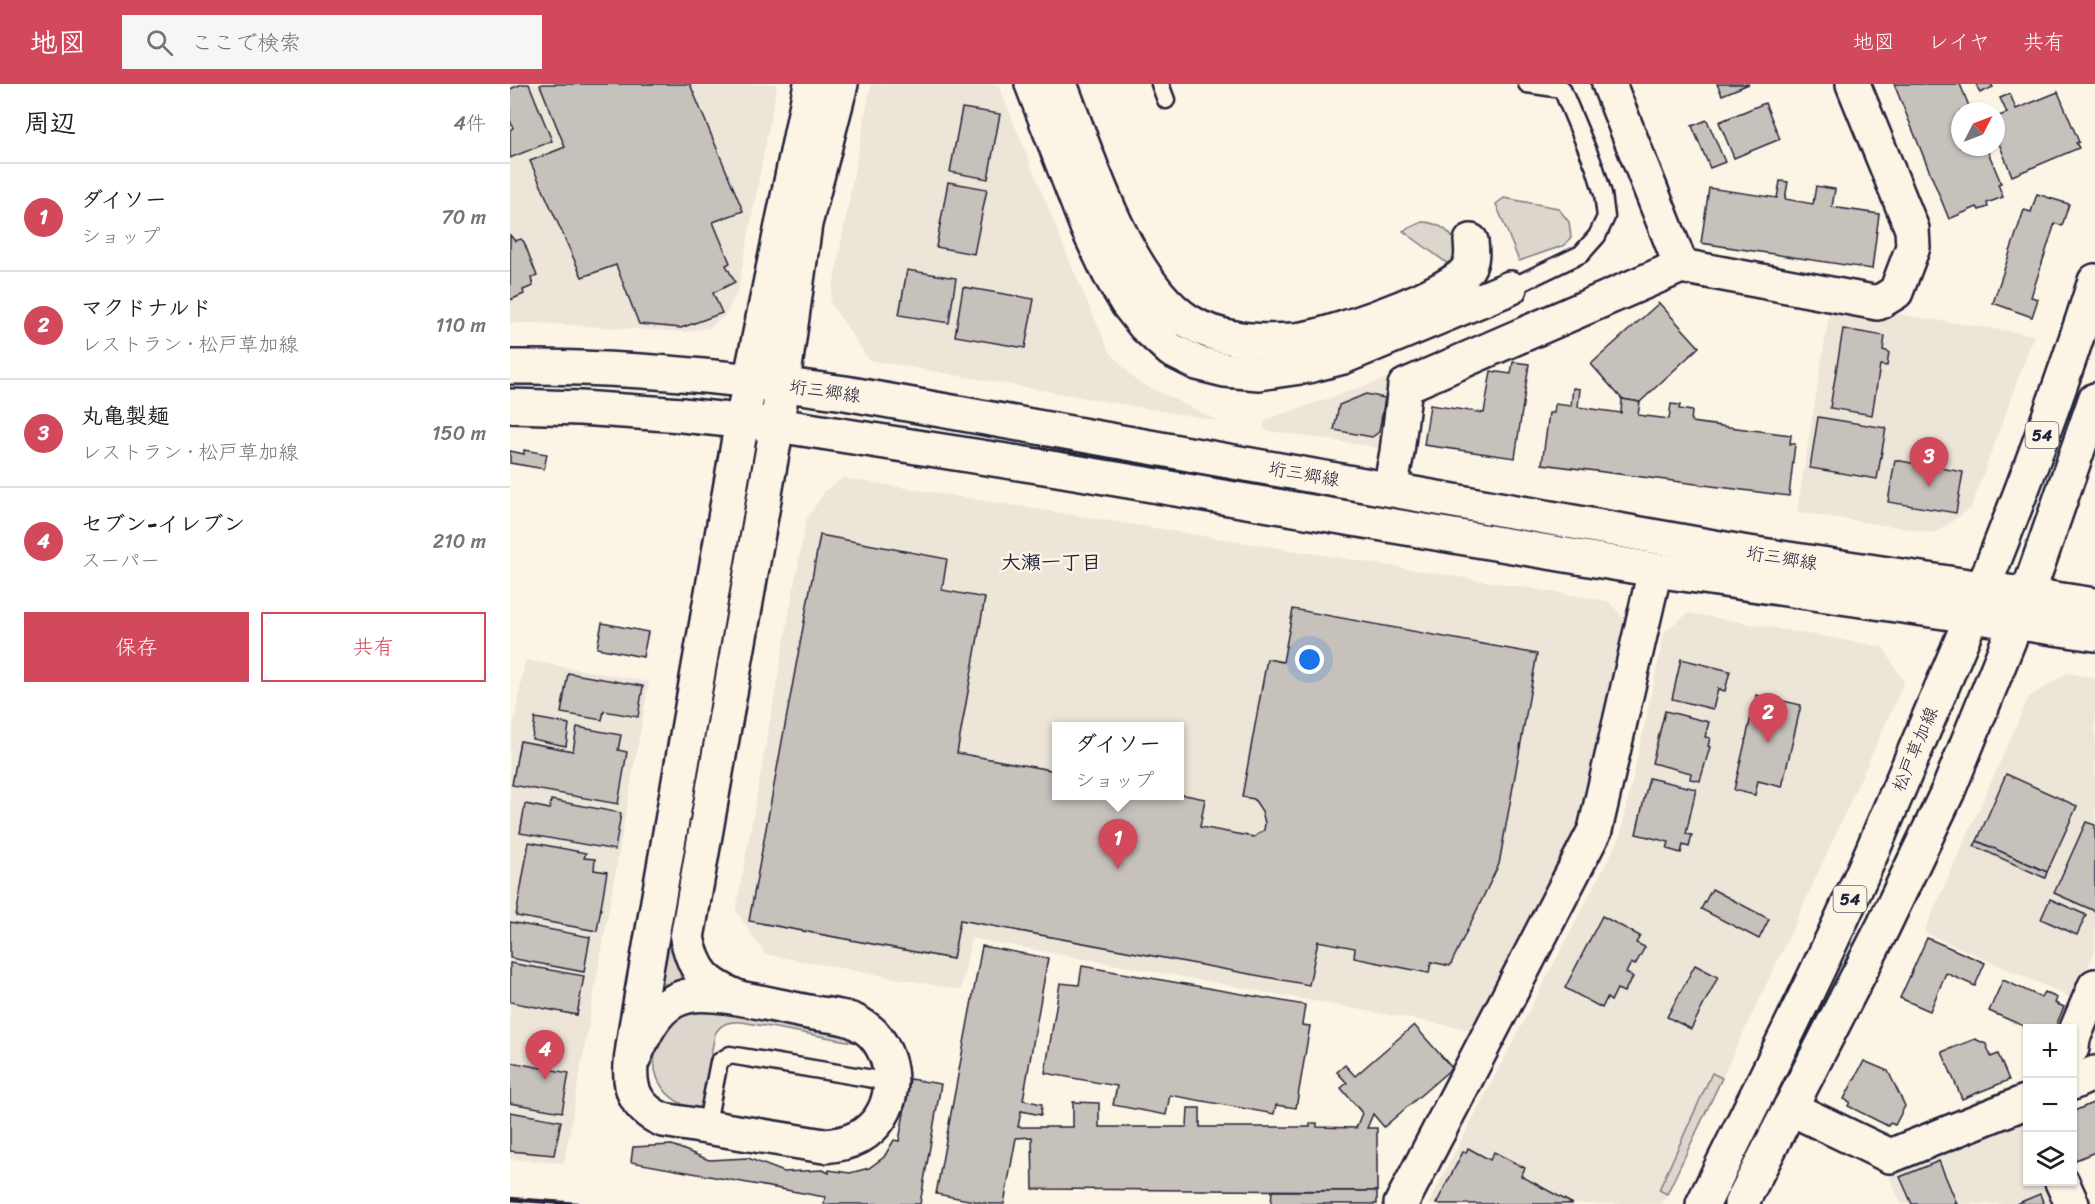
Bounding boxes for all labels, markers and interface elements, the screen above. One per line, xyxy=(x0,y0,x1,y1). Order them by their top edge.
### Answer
search box xyxy=(122,15,542,69)
text: 地図 xyxy=(30,18,86,67)
text: ここで検索 xyxy=(191,23,301,62)
text: 地図 xyxy=(1853,23,1895,61)
text: レイヤ xyxy=(1928,23,1990,61)
text: 共有 xyxy=(2023,23,2065,61)
icon: search xyxy=(143,26,176,59)
text: 周辺 xyxy=(24,100,76,146)
north arrow xyxy=(1951,102,2005,156)
text: 4件 xyxy=(454,106,486,141)
text: ダイソー xyxy=(81,180,167,219)
text: 1 xyxy=(39,200,48,235)
text: 70 m xyxy=(441,200,486,235)
text: ショップ xyxy=(81,219,160,254)
text: マクドナルド xyxy=(81,288,212,327)
text: 2 xyxy=(38,308,49,343)
text: 110 m xyxy=(436,308,486,343)
text: レストラン · 松戸草加線 xyxy=(81,327,298,362)
street label: 垳三郷線 xyxy=(787,370,863,412)
text: 丸亀製麺 xyxy=(81,396,169,435)
text: 3 xyxy=(38,416,49,451)
text: 150 m xyxy=(432,416,486,451)
road number: 54 xyxy=(2026,422,2059,448)
text: レストラン · 松戸草加線 xyxy=(81,435,298,470)
pin: 3 xyxy=(1910,438,1948,487)
street label: 垳三郷線 xyxy=(1266,452,1342,496)
text: セブン-イレブン xyxy=(81,504,245,543)
text: 4 xyxy=(37,524,50,559)
text: 210 m xyxy=(433,524,486,559)
street label: 垳三郷線 xyxy=(1744,537,1820,579)
text: スーパー xyxy=(81,543,160,578)
district label: 大瀬一丁目 xyxy=(1001,545,1101,580)
button: 保存 xyxy=(24,612,249,682)
button: 共有 xyxy=(261,612,486,682)
your location xyxy=(1295,645,1324,674)
pin: 2 xyxy=(1748,694,1788,743)
street label: 松戸草加線 xyxy=(1883,701,1947,797)
popup xyxy=(1052,722,1184,800)
text: ダイソー xyxy=(1075,724,1161,763)
text: ショップ xyxy=(1075,763,1154,798)
pin: 1 xyxy=(1098,820,1138,869)
road number: 54 xyxy=(1834,886,1866,912)
map controls xyxy=(2023,1024,2077,1186)
button: + xyxy=(2023,1024,2077,1078)
pin: 4 xyxy=(525,1030,564,1080)
button: − xyxy=(2023,1078,2077,1132)
button: layers xyxy=(2023,1132,2077,1186)

